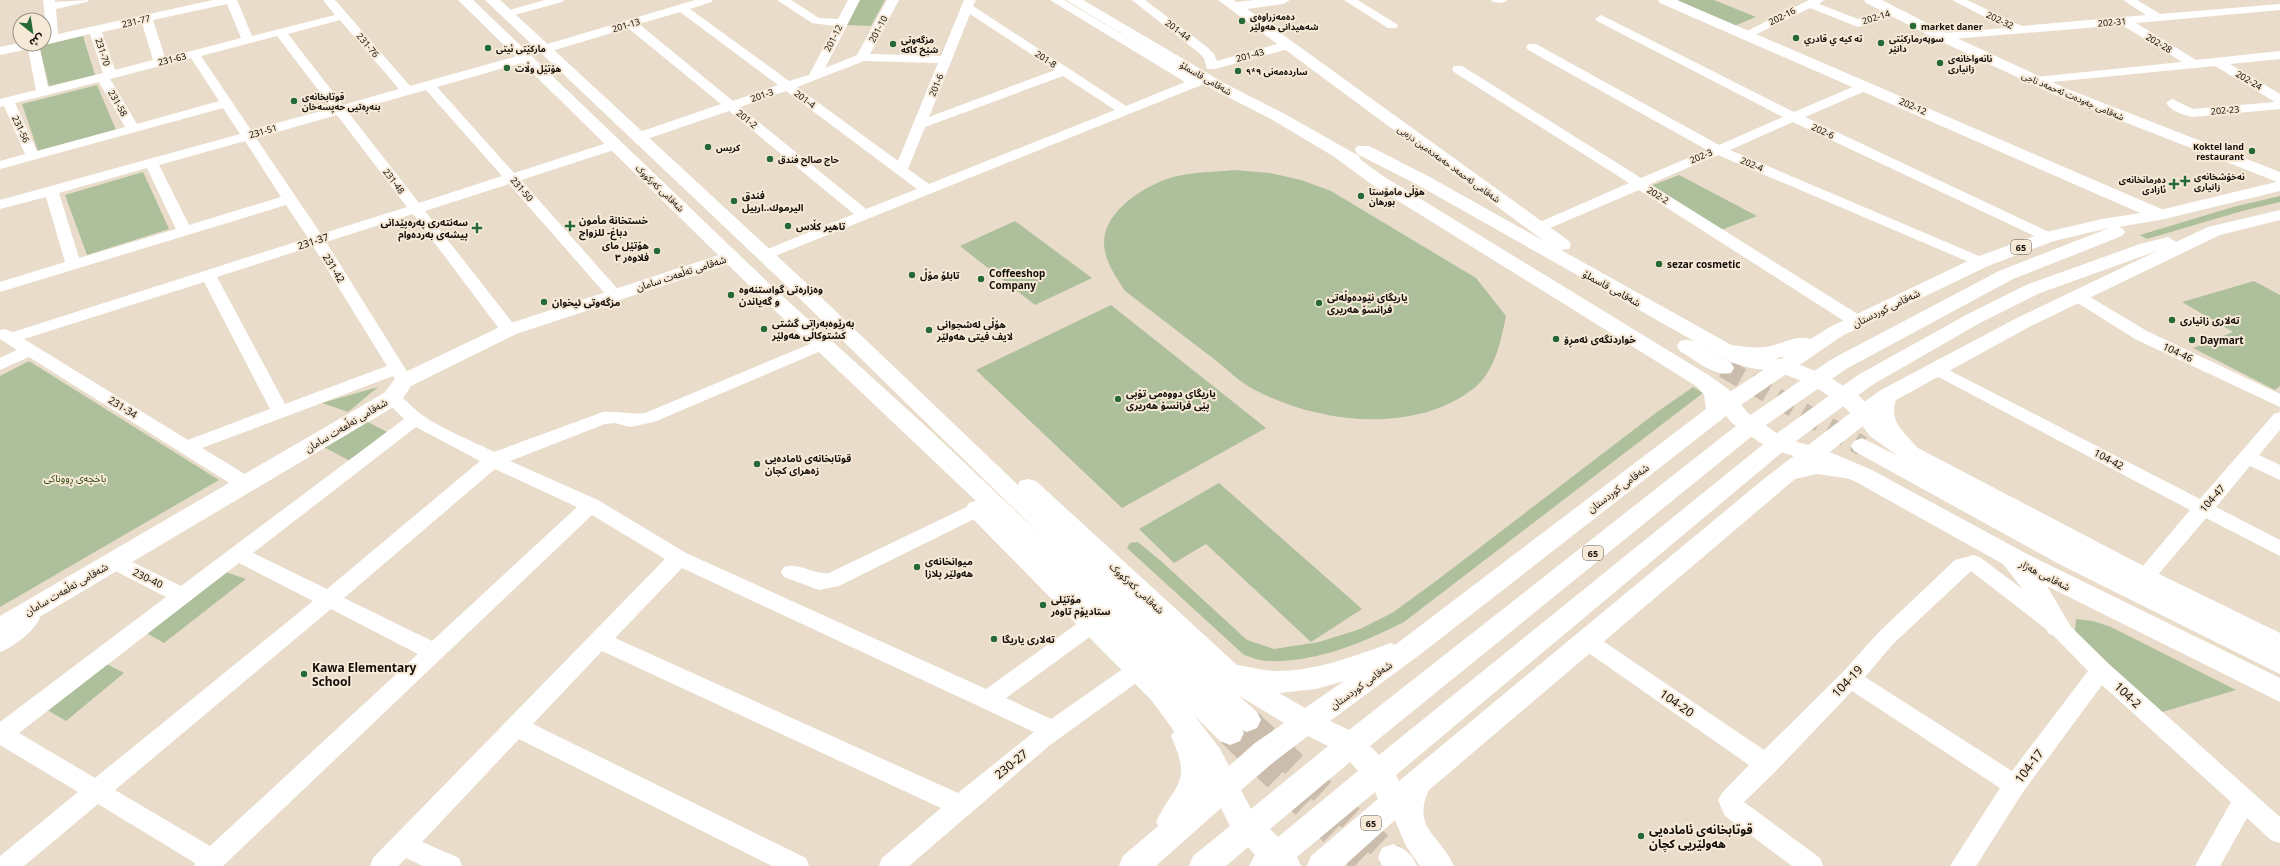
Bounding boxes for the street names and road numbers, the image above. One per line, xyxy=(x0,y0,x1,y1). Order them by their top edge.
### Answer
street label: 202-16 xyxy=(1766,4,1798,28)
street label: 202-14 xyxy=(1860,7,1892,27)
street label: 202-32 xyxy=(1984,8,2016,32)
street label: 231-77 xyxy=(121,11,151,31)
street label: 201-10 xyxy=(866,13,890,45)
street label: 202-31 xyxy=(2097,14,2127,30)
street label: 201-13 xyxy=(610,15,642,35)
street label: 201-44 xyxy=(1163,16,1193,44)
street label: 201-12 xyxy=(821,22,845,54)
street label: 231-76 xyxy=(354,30,382,60)
street label: 202-28 xyxy=(2143,30,2175,56)
street label: 231-70 xyxy=(92,36,114,68)
street label: 201-43 xyxy=(1234,45,1266,65)
street label: 201-8 xyxy=(1033,47,1059,71)
street label: 231-63 xyxy=(157,49,187,69)
street label: شەقامی قاسملۆ xyxy=(1178,58,1234,98)
street label: 202-24 xyxy=(2233,67,2265,93)
street label: شەقامی جەودەت ئەحمەد ناجی xyxy=(2020,69,2126,123)
street label: 201-6 xyxy=(926,72,946,98)
street label: 201-3 xyxy=(749,85,775,105)
street label: 231-58 xyxy=(105,87,131,119)
street label: 201-4 xyxy=(792,87,818,111)
street label: 202-12 xyxy=(1897,94,1929,118)
street label: 202-23 xyxy=(2210,102,2240,118)
street label: 201-2 xyxy=(734,107,760,131)
street label: 231-56 xyxy=(9,113,33,145)
street label: 202-6 xyxy=(1810,120,1836,142)
street label: 231-51 xyxy=(247,121,279,141)
street label: شەقامی ئەحمەد حەمەدەمین دزەیی xyxy=(1395,122,1503,206)
street label: 202-3 xyxy=(1688,145,1714,167)
street label: 202-4 xyxy=(1739,153,1765,175)
street label: شەقامی کەرکووک xyxy=(633,162,687,214)
street label: 231-48 xyxy=(380,166,408,196)
street label: 231-50 xyxy=(508,174,536,204)
street label: 202-2 xyxy=(1645,183,1671,207)
street label: 231-37 xyxy=(296,229,331,253)
road number: 65 xyxy=(2011,240,2031,254)
street label: 231-42 xyxy=(320,251,349,285)
street label: شەقامی تەڵعەت سامان xyxy=(634,252,728,294)
street label: شەقامی قاسملۆ xyxy=(1581,266,1644,310)
street label: شەقامی کوردستان xyxy=(1850,286,1922,330)
street label: 104-46 xyxy=(2161,339,2196,365)
street label: 231-34 xyxy=(106,393,140,422)
street label: شەقامی تەڵعەت سامان xyxy=(302,395,390,455)
street label: 104-42 xyxy=(2092,445,2127,473)
street label: شەقامی کوردستان xyxy=(1584,460,1652,516)
street label: 104-47 xyxy=(2196,481,2228,515)
road number: 65 xyxy=(1583,546,1603,560)
street label: شەقامی هەژار xyxy=(2016,556,2073,594)
street label: شەقامی تەڵعەت سامان xyxy=(22,559,110,619)
street label: شەقامی کەرکووک xyxy=(1107,559,1167,617)
street label: 230-40 xyxy=(131,565,166,591)
street label: شەقامی کوردستان xyxy=(1327,658,1395,712)
street label: 104-19 xyxy=(1828,661,1866,701)
street label: 104-2 xyxy=(2111,678,2145,712)
street label: 104-20 xyxy=(1656,685,1698,721)
street label: 230-27 xyxy=(991,745,1031,783)
street label: 104-17 xyxy=(2011,746,2047,786)
road number: 65 xyxy=(1361,816,1381,830)

